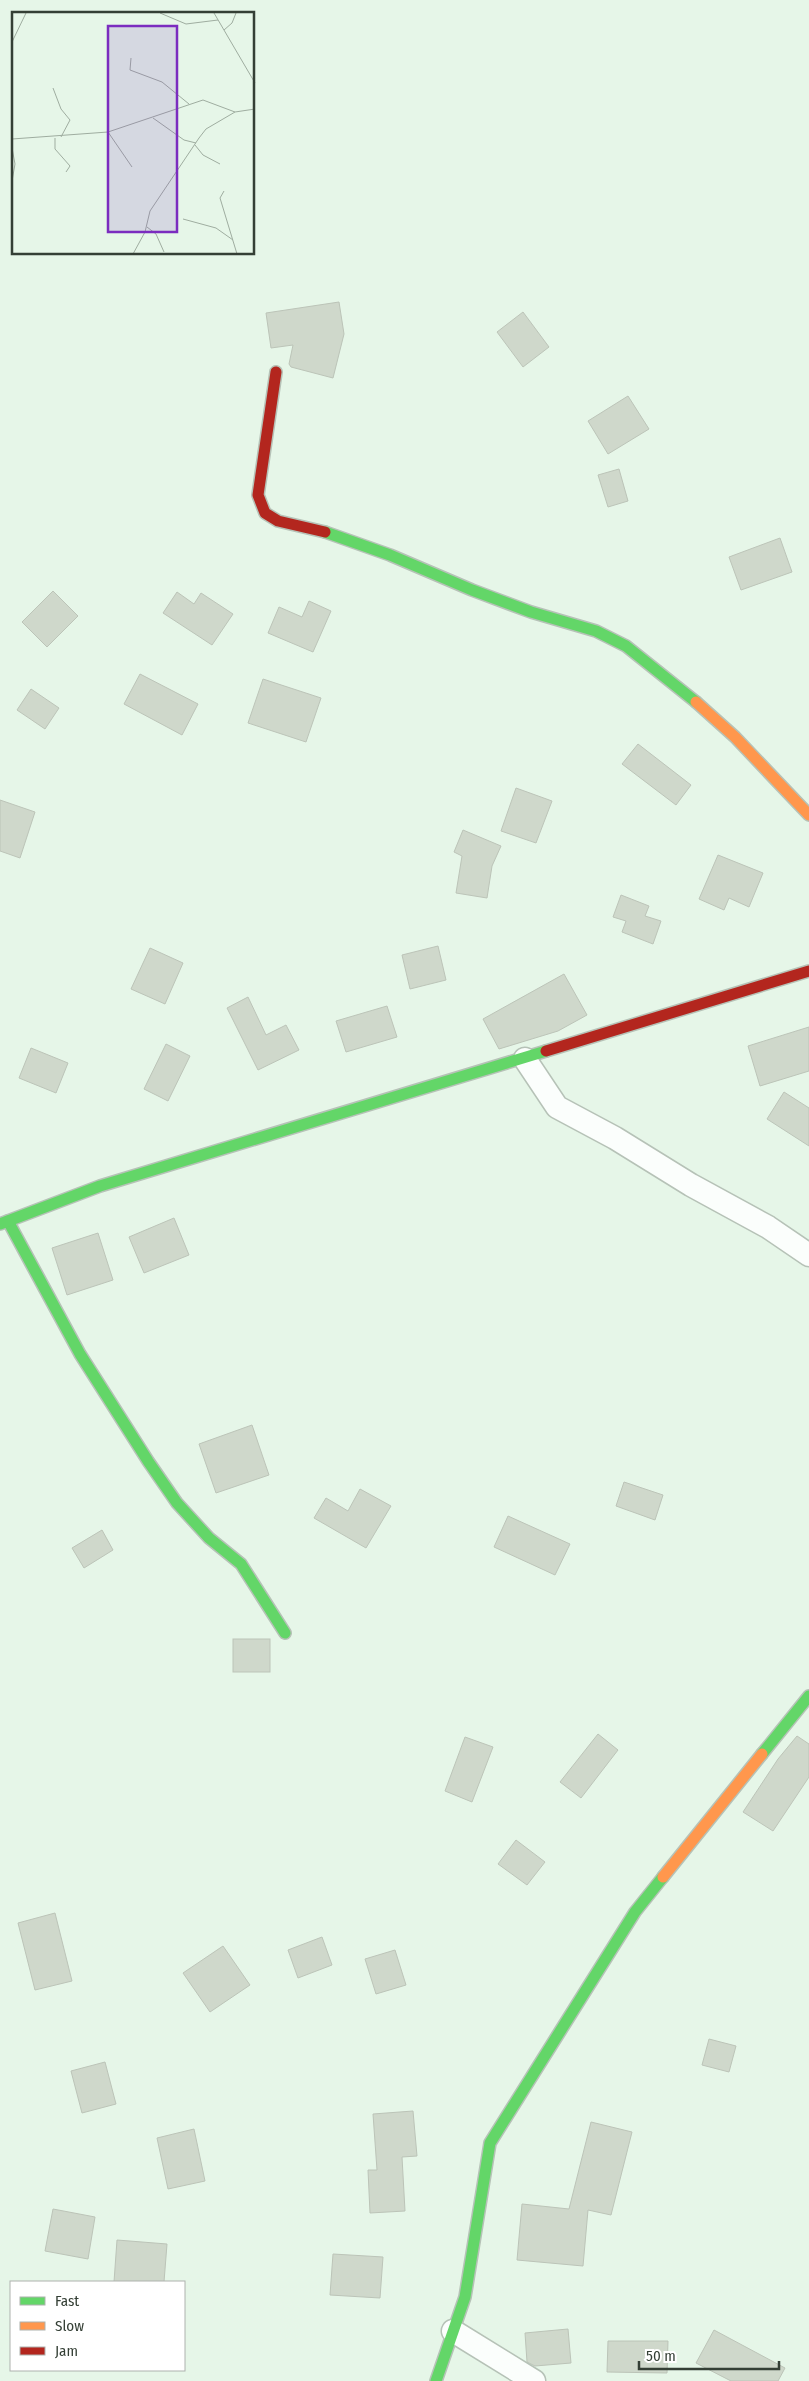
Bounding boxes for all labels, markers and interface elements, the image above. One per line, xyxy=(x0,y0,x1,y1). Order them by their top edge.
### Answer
inset map xyxy=(12,12,255,255)
legend xyxy=(10,2281,185,2371)
text: Fast xyxy=(55,2292,79,2310)
text: Slow xyxy=(55,2317,84,2335)
scale bar xyxy=(639,2338,779,2370)
text: Jam xyxy=(55,2342,78,2360)
text: 50 m xyxy=(646,2347,676,2365)

